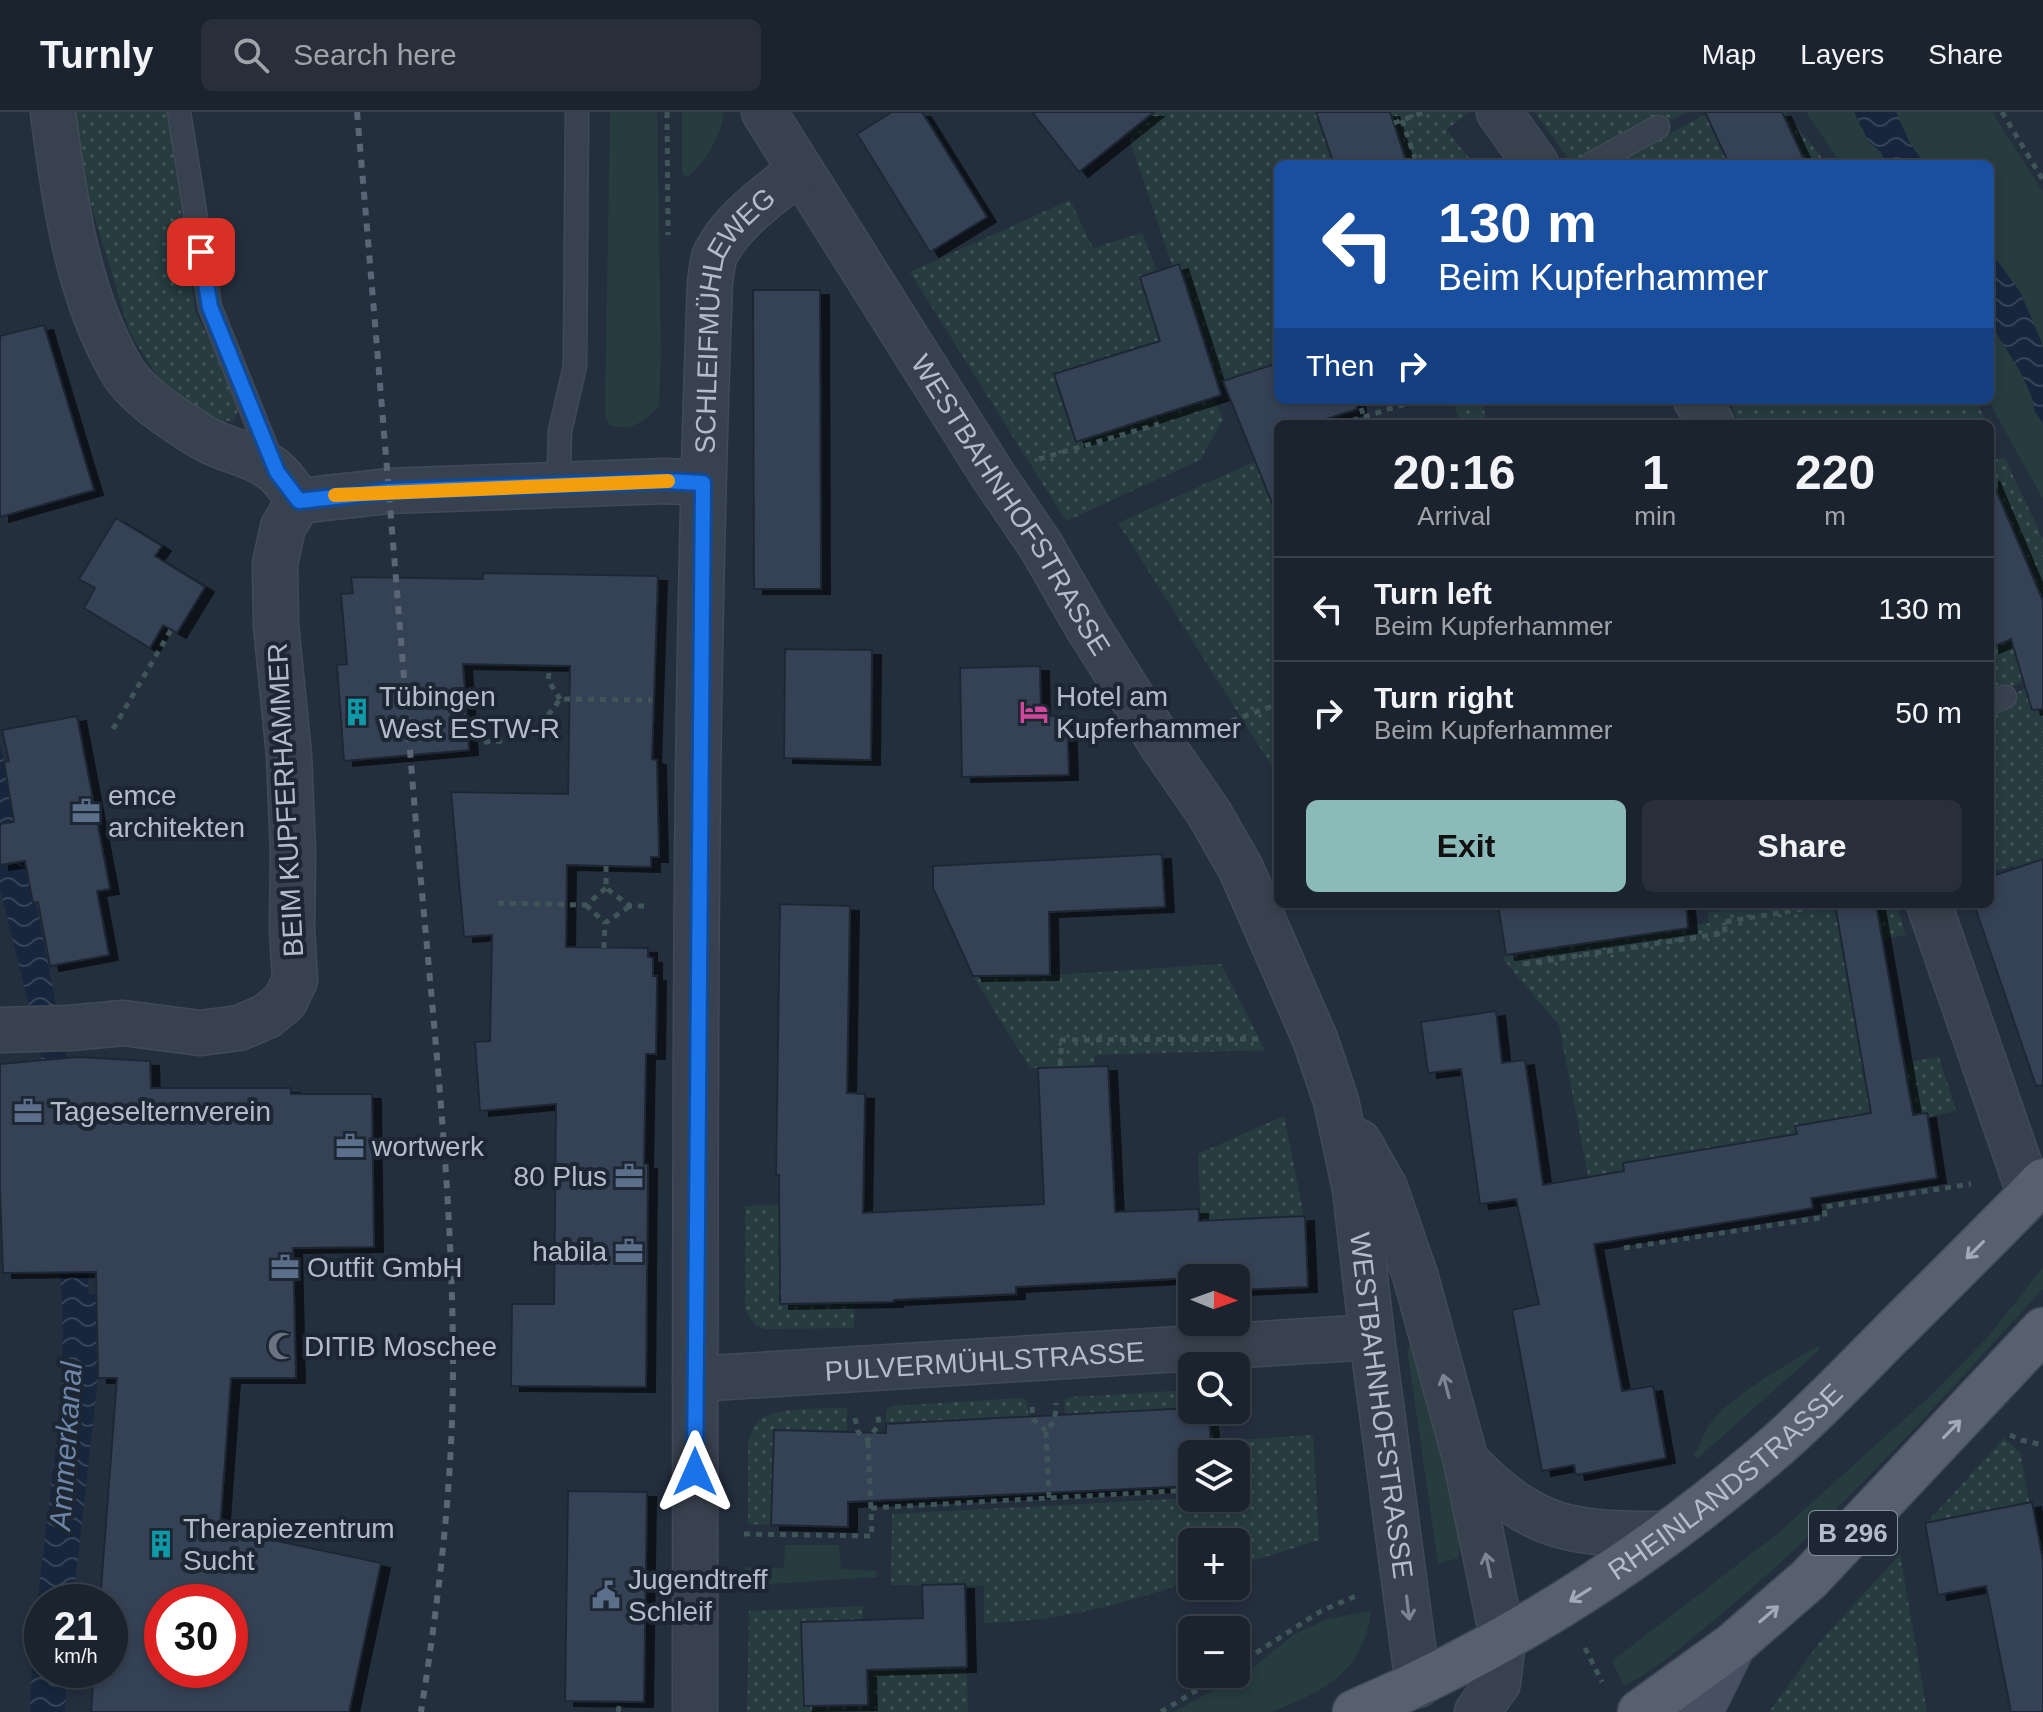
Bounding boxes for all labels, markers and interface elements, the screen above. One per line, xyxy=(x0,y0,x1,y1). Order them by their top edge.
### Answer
search box xyxy=(201,19,761,91)
icon: search xyxy=(229,33,273,77)
text: Turnly xyxy=(40,34,153,76)
text: Search here xyxy=(293,38,457,71)
text: Map xyxy=(1702,39,1756,70)
text: Layers xyxy=(1800,39,1884,70)
text: Share xyxy=(1928,39,2003,70)
street label: SCHLEIFMÜHLEWEG xyxy=(689,182,781,454)
text: 130 m xyxy=(1438,191,1597,254)
icon: left xyxy=(1306,192,1410,296)
pin xyxy=(167,218,235,286)
icon: arrive xyxy=(179,230,223,274)
text: Beim Kupferhammer xyxy=(1438,257,1768,298)
icon: right xyxy=(1390,344,1434,388)
street label: WESTBAHNHOFSTRASSE xyxy=(905,349,1116,661)
text: Then xyxy=(1306,349,1374,382)
text: 20:16 xyxy=(1393,446,1516,499)
text: 1 xyxy=(1642,446,1669,499)
text: 220 xyxy=(1795,446,1875,499)
text: Arrival xyxy=(1417,501,1491,531)
text: min xyxy=(1634,501,1676,531)
text: m xyxy=(1824,501,1846,531)
text: Turn left xyxy=(1374,577,1492,610)
icon: left xyxy=(1306,587,1350,631)
text: 130 m xyxy=(1879,592,1962,625)
text: Beim Kupferhammer xyxy=(1374,611,1612,641)
street label: BEIM KUPFERHAMMER xyxy=(262,642,309,958)
place label: Tübingen West ESTW-R xyxy=(379,681,560,744)
place label: Hotel am Kupferhammer xyxy=(1056,681,1241,744)
text: Turn right xyxy=(1374,681,1513,714)
icon: right xyxy=(1306,691,1350,735)
text: 50 m xyxy=(1895,696,1962,729)
building icon: Tübingen West ESTW-R xyxy=(342,697,372,727)
hotel icon: Hotel am Kupferhammer xyxy=(1019,697,1049,727)
text: Beim Kupferhammer xyxy=(1374,715,1612,745)
place label: emce architekten xyxy=(108,780,245,843)
office icon: emce architekten xyxy=(71,796,101,826)
button: Exit xyxy=(1306,800,1626,892)
button: Share xyxy=(1642,800,1962,892)
office icon: Tageselternverein xyxy=(13,1096,43,1126)
place label: Tageselternverein xyxy=(50,1096,271,1127)
office icon: wortwerk xyxy=(335,1131,365,1161)
place label: wortwerk xyxy=(371,1131,485,1162)
place label: 80 Plus xyxy=(514,1161,607,1192)
office icon: 80 Plus xyxy=(614,1161,644,1191)
street label: WESTBAHNHOFSTRASSE xyxy=(1344,1231,1419,1580)
place label: habila xyxy=(532,1236,607,1267)
office icon: habila xyxy=(614,1236,644,1266)
one-way arrow xyxy=(1966,1240,1985,1259)
office icon: Outfit GmbH xyxy=(270,1252,300,1282)
place label: Outfit GmbH xyxy=(307,1252,463,1283)
north arrow xyxy=(1178,1264,1250,1336)
map controls xyxy=(1178,1264,1250,1688)
mosque icon: DITIB Moschee xyxy=(267,1331,297,1361)
place label: DITIB Moschee xyxy=(304,1331,497,1362)
street label: PULVERMÜHLSTRASSE xyxy=(824,1336,1145,1387)
button: search xyxy=(1178,1352,1250,1424)
water label: Ammerkanal xyxy=(43,1359,88,1533)
one-way arrow xyxy=(1437,1373,1452,1399)
street label: RHEINLANDSTRASSE xyxy=(1602,1378,1849,1586)
one-way arrow xyxy=(1942,1419,1961,1439)
position arrow xyxy=(653,1430,737,1514)
button: layers xyxy=(1178,1440,1250,1512)
road number: B 296 xyxy=(1809,1511,1897,1555)
place label: Therapiezentrum Sucht xyxy=(183,1513,395,1576)
button: + xyxy=(1178,1528,1250,1600)
building icon: Therapiezentrum Sucht xyxy=(146,1529,176,1559)
one-way arrow xyxy=(1479,1552,1494,1578)
place label: Jugendtreff Schleif xyxy=(628,1564,768,1627)
public building icon: Jugendtreff Schleif xyxy=(591,1580,621,1610)
speed limit sign: 30 xyxy=(144,1584,248,1688)
one-way arrow xyxy=(1569,1587,1592,1603)
one-way arrow xyxy=(1401,1594,1416,1621)
text: 21 xyxy=(54,1604,98,1648)
one-way arrow xyxy=(1758,1605,1778,1623)
button: − xyxy=(1178,1616,1250,1688)
text: km/h xyxy=(54,1645,98,1667)

